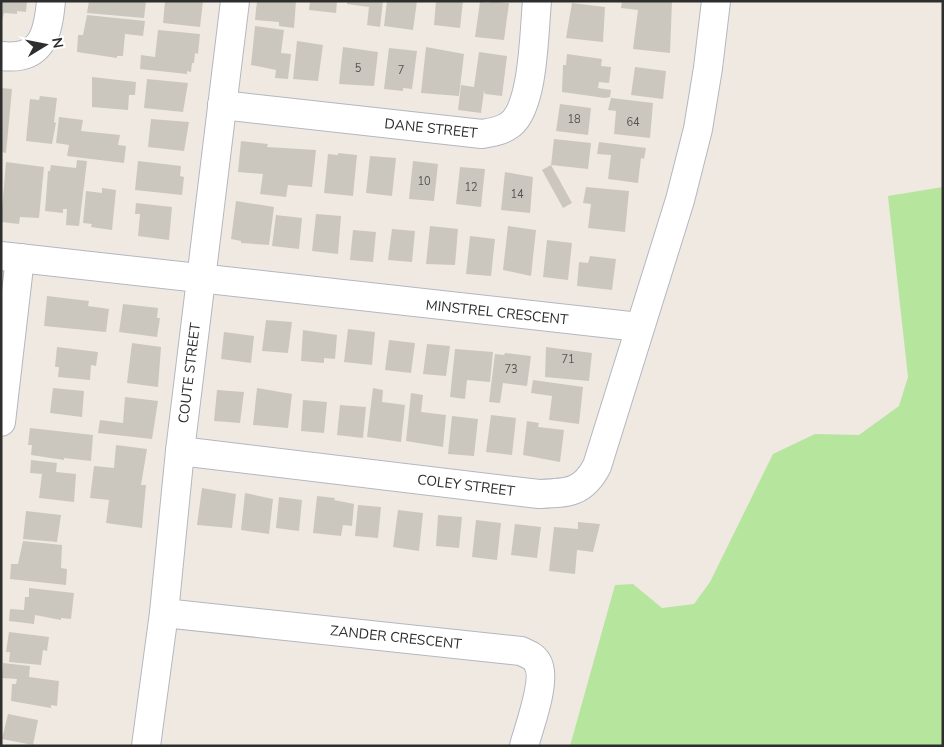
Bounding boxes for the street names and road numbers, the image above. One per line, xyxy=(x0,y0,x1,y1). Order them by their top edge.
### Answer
street label: DANE STREET xyxy=(384,114,479,143)
street label: MINSTREL CRESCENT xyxy=(425,296,570,329)
street label: COUTE STREET xyxy=(174,321,205,424)
street label: COLEY STREET xyxy=(416,470,516,501)
street label: ZANDER CRESCENT xyxy=(329,621,463,654)

